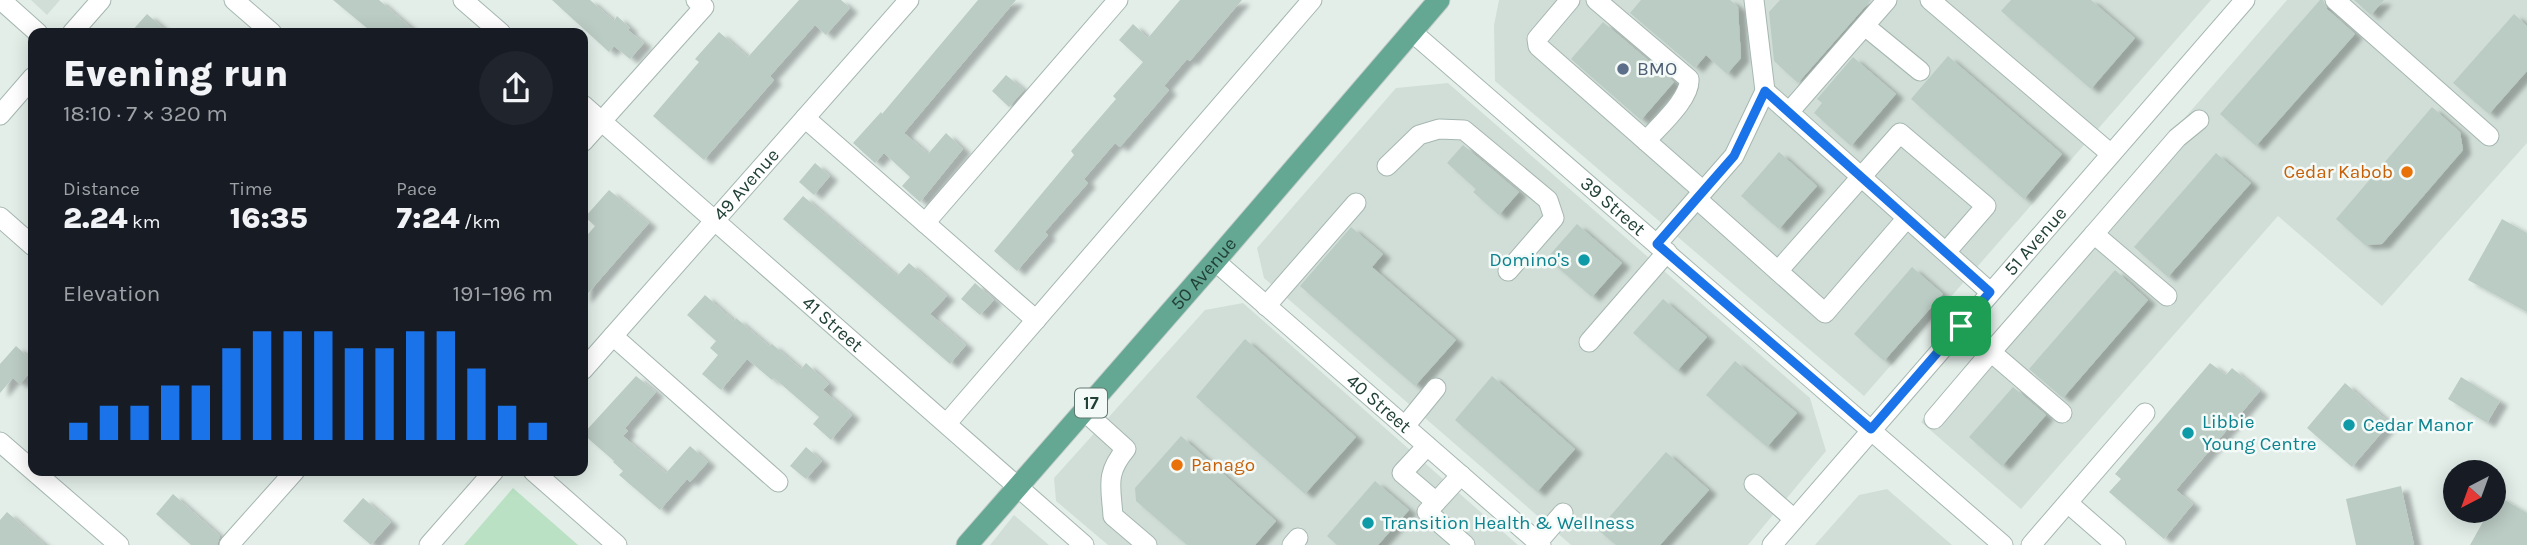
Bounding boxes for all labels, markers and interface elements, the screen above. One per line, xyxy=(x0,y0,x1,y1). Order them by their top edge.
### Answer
text: Evening run xyxy=(63,51,288,96)
button: share xyxy=(479,51,553,125)
place label: BMO xyxy=(1637,58,1677,80)
marker: BMO xyxy=(1615,61,1631,77)
text: 18:10 · 7 × 320 m xyxy=(63,100,228,127)
street label: 49 Avenue xyxy=(709,144,784,225)
place label: Cedar Kabob xyxy=(2284,161,2393,183)
marker: Cedar Kabob xyxy=(2399,164,2415,180)
street label: 39 Street xyxy=(1576,172,1650,241)
text: Distance xyxy=(63,178,140,200)
text: Time xyxy=(230,178,272,200)
text: Pace xyxy=(396,178,437,200)
text: 2.24 xyxy=(63,200,128,236)
text: 16:35 xyxy=(230,200,307,236)
text: 7:24 xyxy=(396,200,459,236)
street label: 51 Avenue xyxy=(2000,202,2071,280)
text: km xyxy=(128,211,161,233)
text: /km xyxy=(459,211,501,233)
street label: 50 Avenue xyxy=(1166,233,1241,315)
place label: Domino's xyxy=(1489,249,1570,271)
marker: Domino's xyxy=(1576,252,1592,268)
text: Elevation xyxy=(63,280,160,307)
text: 191–196 m xyxy=(453,280,553,307)
street label: 41 Street xyxy=(798,292,867,357)
pin xyxy=(1931,296,1991,356)
icon: arrive xyxy=(1942,307,1980,345)
street label: 40 Street xyxy=(1342,369,1415,438)
road number: 17 xyxy=(1075,388,1107,418)
place label: Libbie Young Centre xyxy=(2202,411,2316,455)
place label: Cedar Manor xyxy=(2363,414,2473,436)
marker: Cedar Manor xyxy=(2341,417,2357,433)
marker: Libbie Young Centre xyxy=(2180,425,2196,441)
place label: Panago xyxy=(1191,454,1255,476)
marker: Panago xyxy=(1169,457,1185,473)
north arrow xyxy=(2443,460,2506,523)
map controls xyxy=(2443,460,2506,523)
place label: Transition Health & Wellness xyxy=(1382,512,1635,534)
marker: Transition Health & Wellness xyxy=(1360,515,1376,531)

